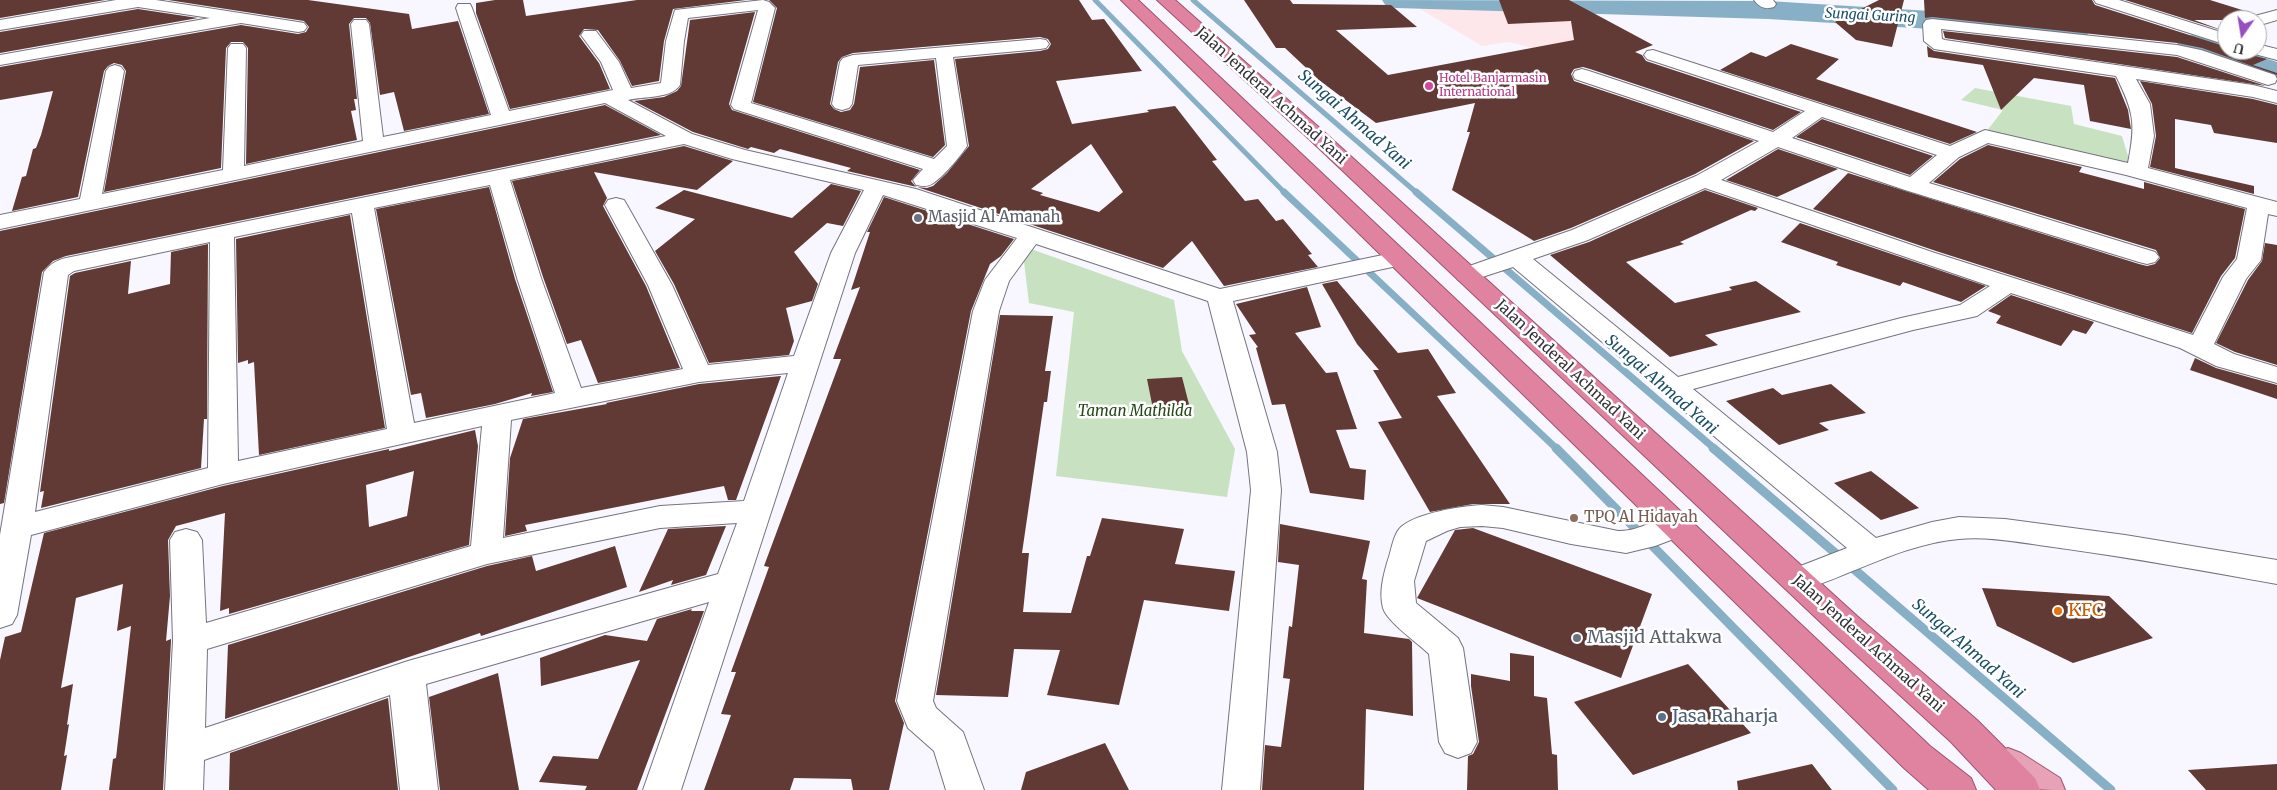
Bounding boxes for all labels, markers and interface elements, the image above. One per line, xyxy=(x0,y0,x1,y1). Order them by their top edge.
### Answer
water label: Sungai Guring xyxy=(1824,5,1916,27)
north arrow xyxy=(2217,10,2267,60)
street label: Jalan Jenderal Achmad Yani xyxy=(1192,23,1350,169)
text: U xyxy=(2232,39,2246,59)
water label: Sungai Ahmad Yani xyxy=(1294,66,1414,174)
place label: Hotel Banjarmasin International xyxy=(1439,72,1547,100)
marker: Hotel Banjarmasin International xyxy=(1423,80,1435,92)
place label: Masjid Al Amanah xyxy=(928,209,1060,227)
marker: Masjid Al Amanah xyxy=(912,212,924,224)
street label: Jalan Jenderal Achmad Yani xyxy=(1492,296,1648,444)
water label: Sungai Ahmad Yani xyxy=(1601,331,1721,439)
park label: Taman Mathilda xyxy=(1078,403,1192,421)
place label: TPQ Al Hidayah xyxy=(1584,509,1698,527)
marker: TPQ Al Hidayah xyxy=(1568,512,1580,524)
street label: Jalan Jenderal Achmad Yani xyxy=(1789,571,1947,717)
water label: Sungai Ahmad Yani xyxy=(1908,595,2028,703)
place label: KFC xyxy=(2068,600,2104,622)
marker: KFC xyxy=(2052,605,2064,617)
place label: Masjid Attakwa xyxy=(1587,627,1722,649)
marker: Masjid Attakwa xyxy=(1571,632,1583,644)
place label: Jasa Raharja xyxy=(1672,706,1778,728)
marker: Jasa Raharja xyxy=(1656,711,1668,723)

